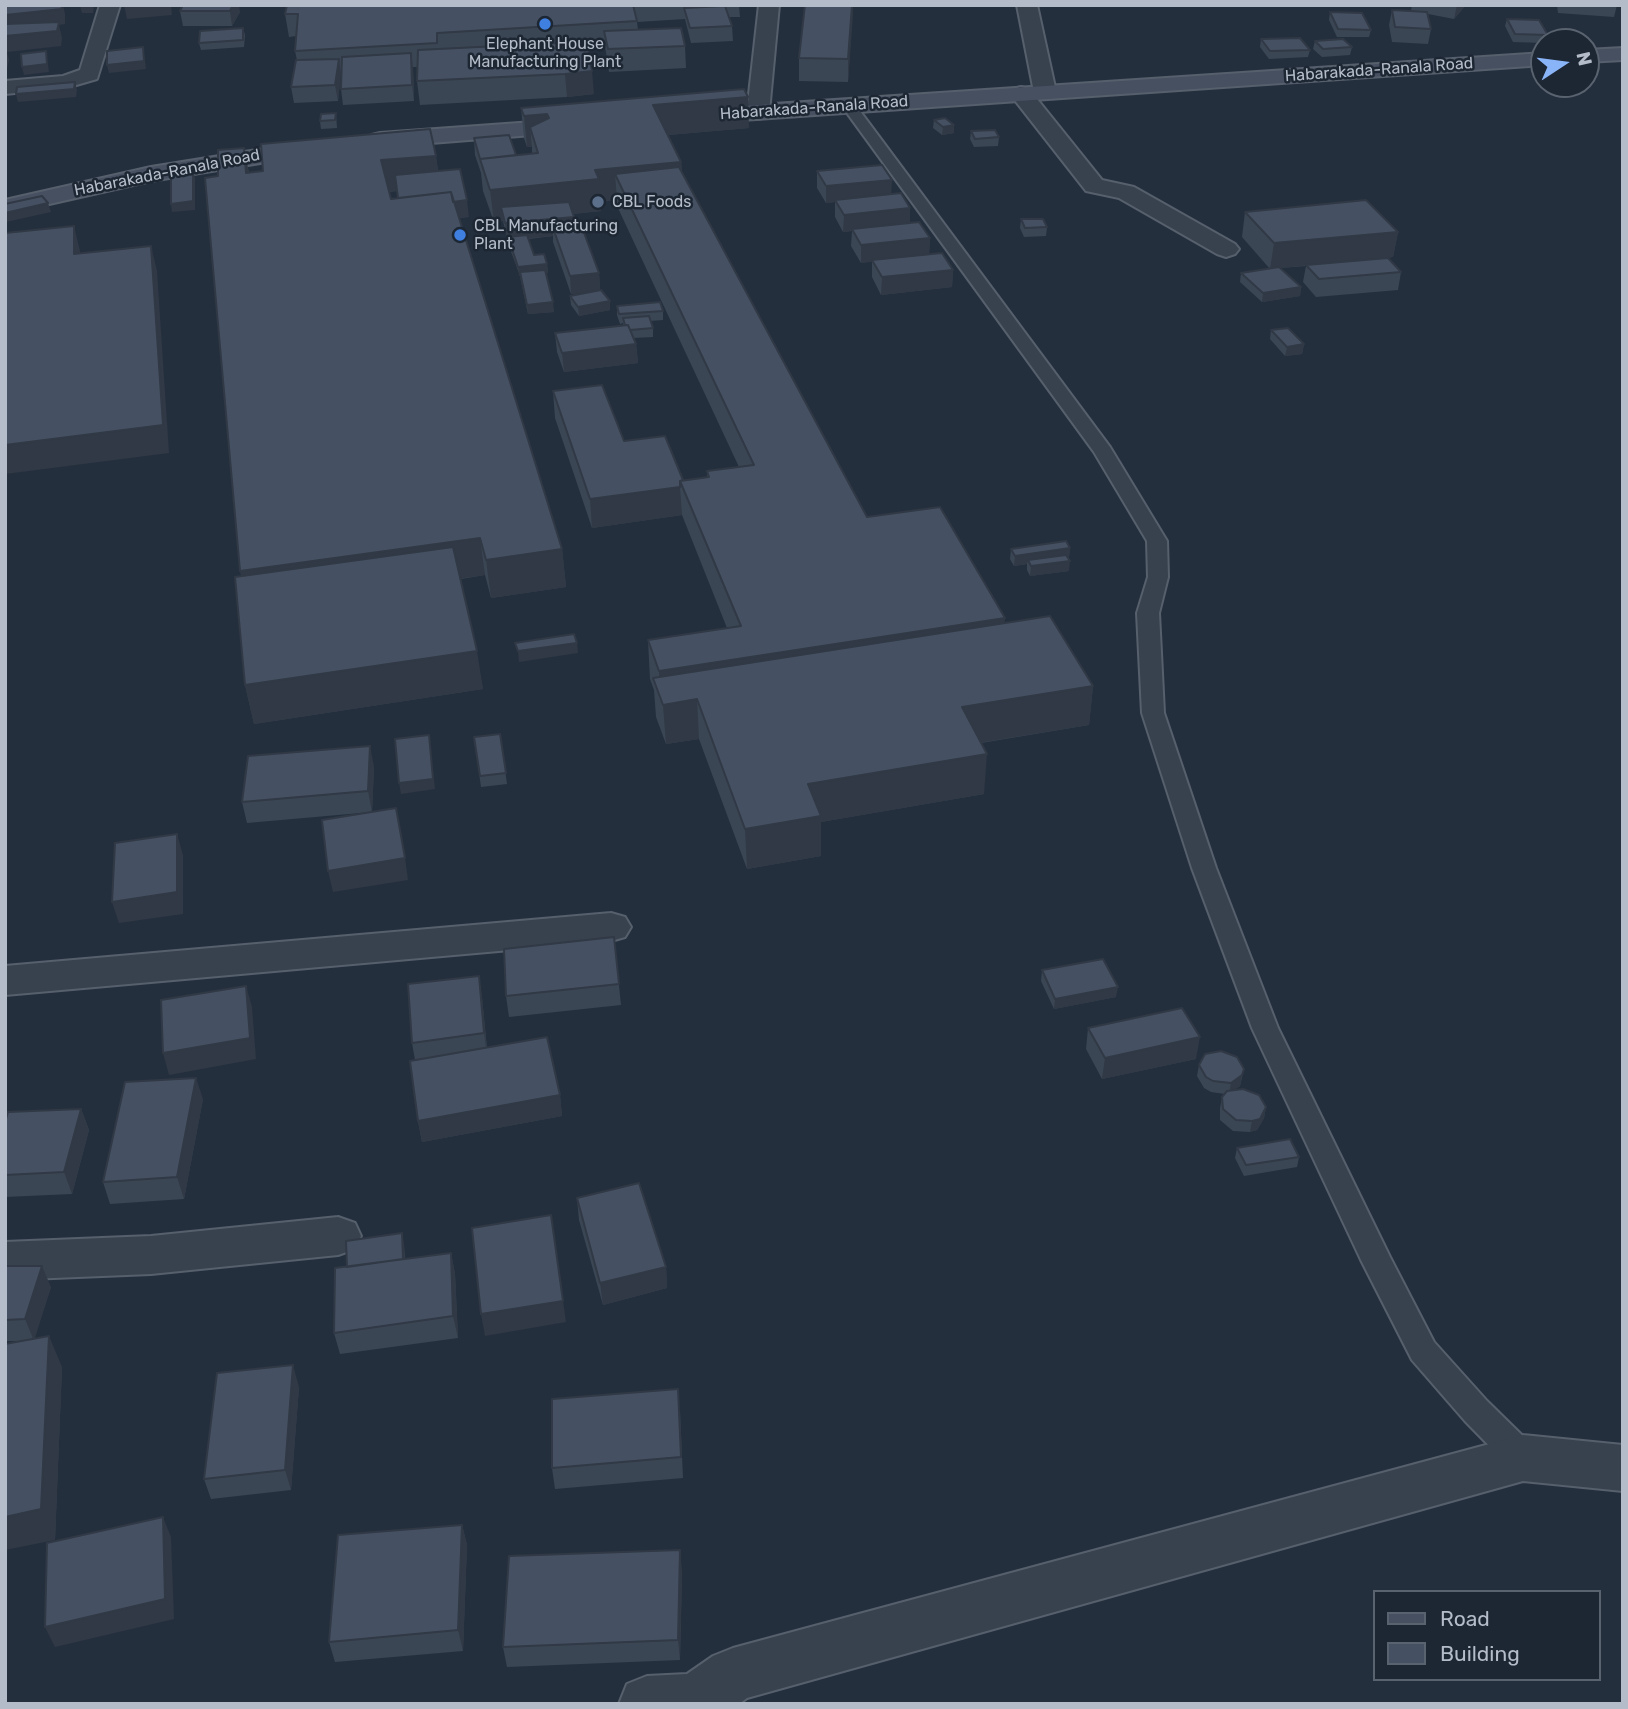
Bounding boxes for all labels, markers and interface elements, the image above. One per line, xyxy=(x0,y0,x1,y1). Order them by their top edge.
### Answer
marker: Elephant House Manufacturing Plant xyxy=(537,16,553,32)
north arrow xyxy=(1530,28,1600,98)
place label: Elephant House Manufacturing Plant xyxy=(469,34,621,72)
text: N xyxy=(1571,49,1597,68)
street label: Habarakada-Ranala Road xyxy=(1284,54,1474,86)
street label: Habarakada-Ranala Road xyxy=(719,92,909,124)
street label: Habarakada-Ranala Road xyxy=(73,146,261,200)
place label: CBL Foods xyxy=(612,192,691,212)
marker: CBL Foods xyxy=(590,194,606,210)
place label: CBL Manufacturing Plant xyxy=(474,216,618,254)
marker: CBL Manufacturing Plant xyxy=(452,227,468,243)
legend xyxy=(1372,1590,1600,1681)
text: Road xyxy=(1440,1606,1490,1631)
text: Building xyxy=(1440,1641,1520,1666)

